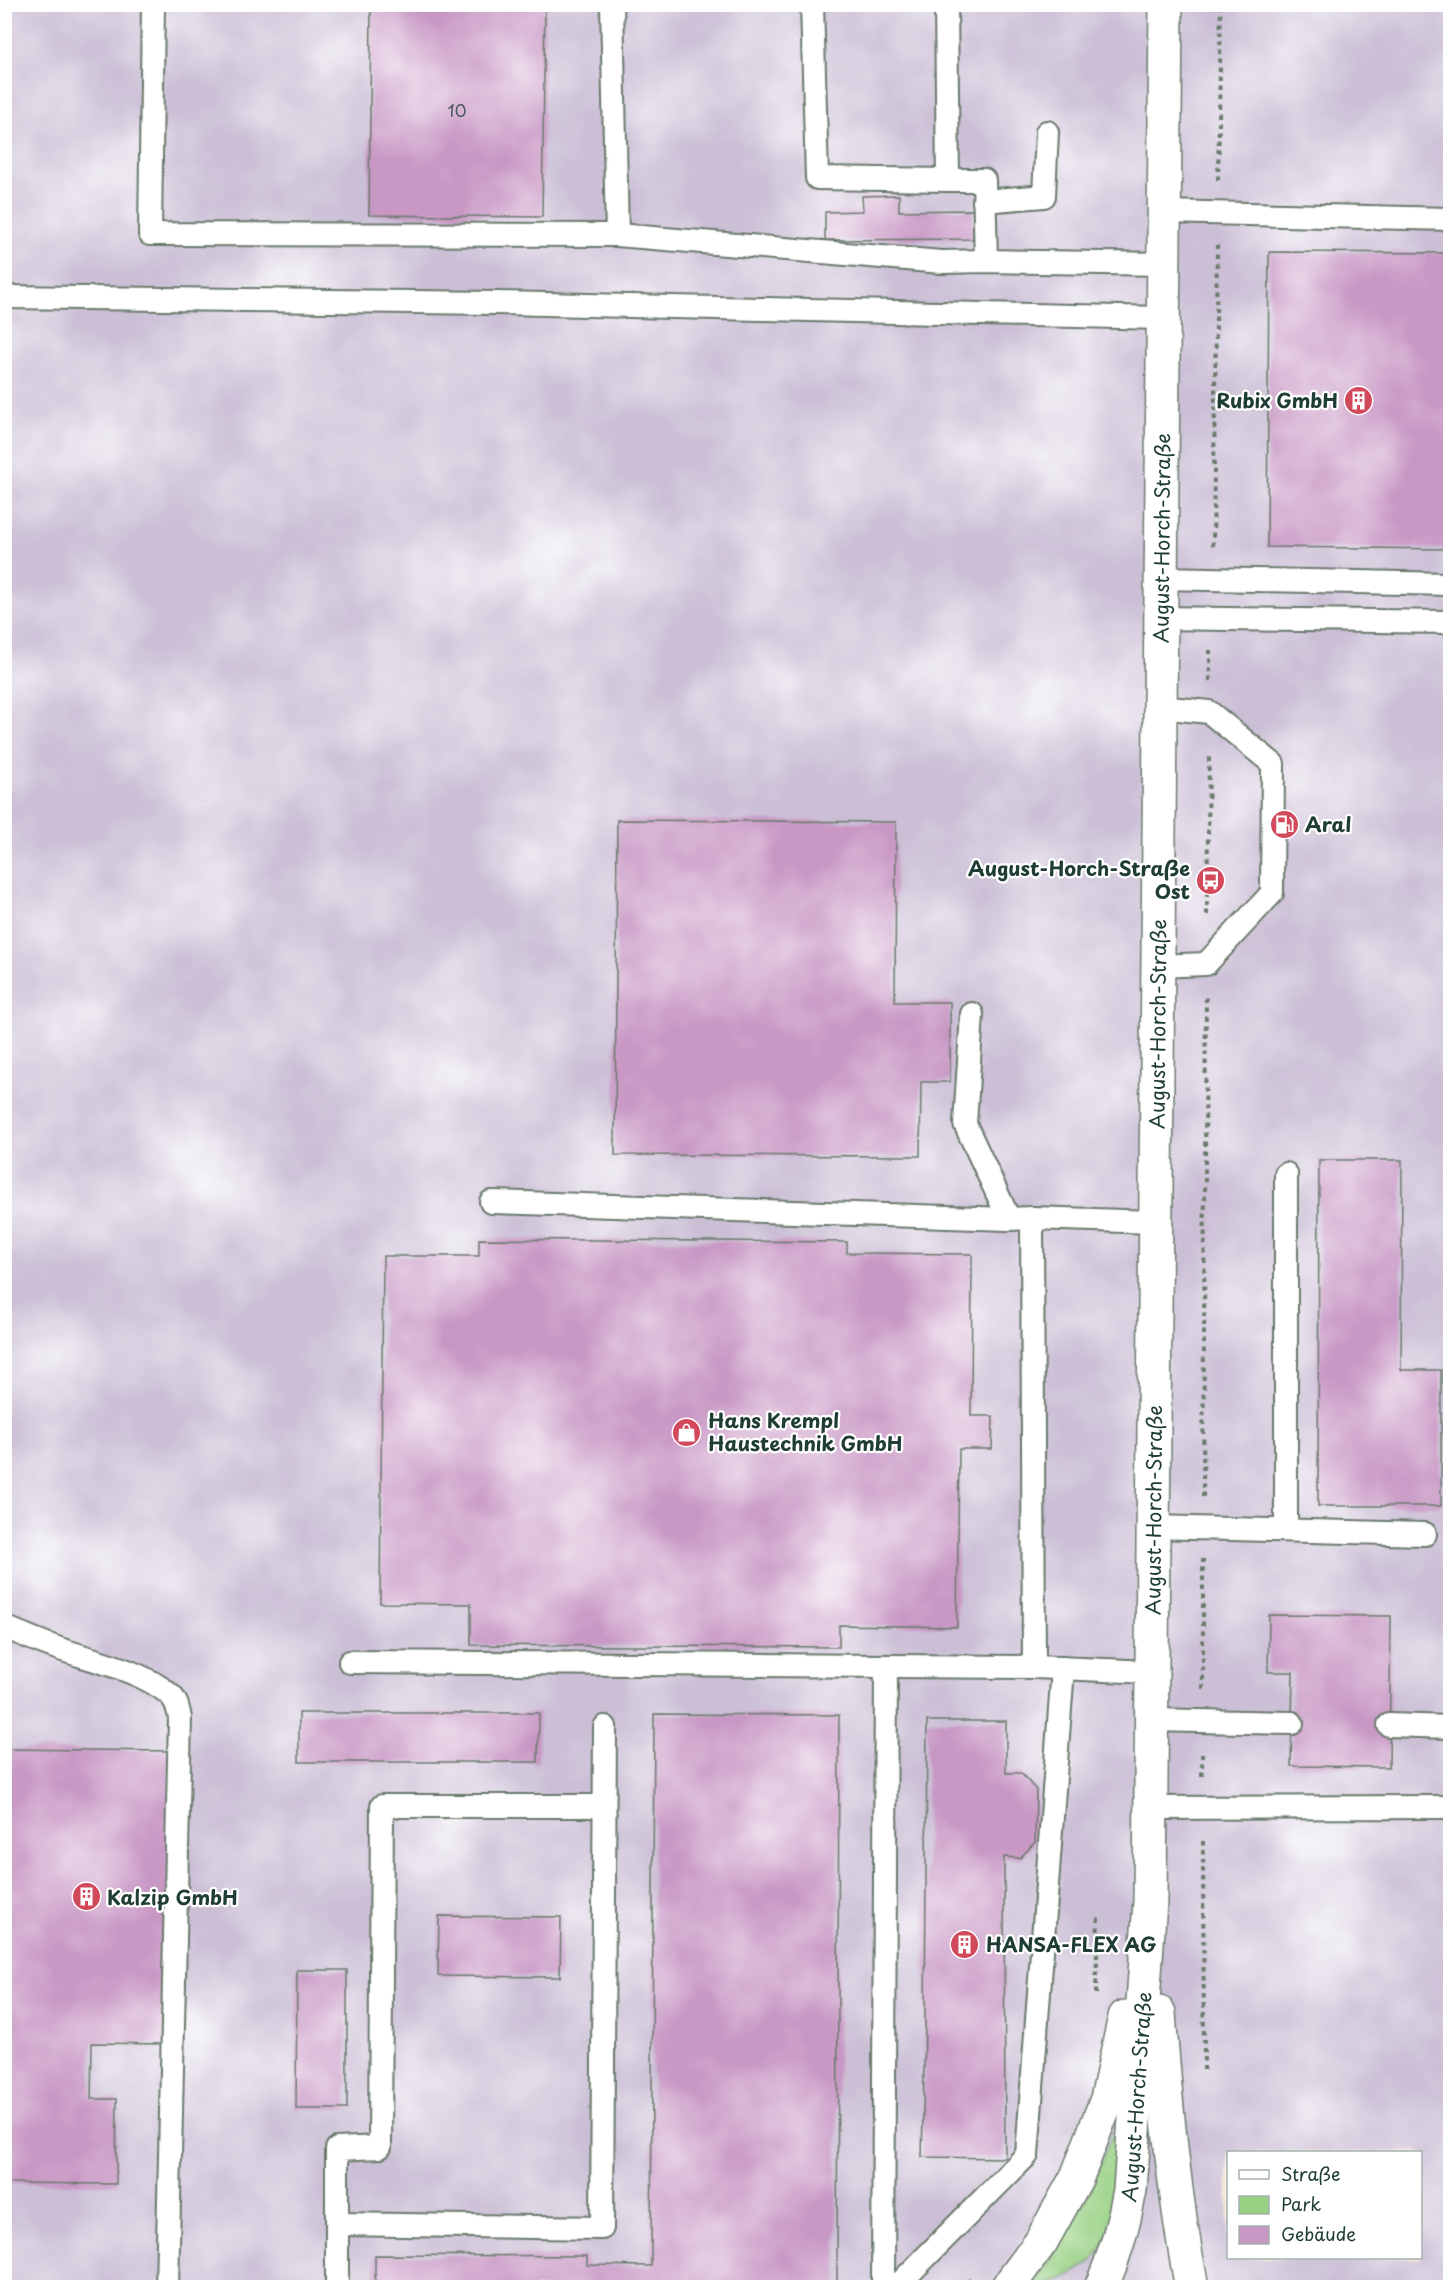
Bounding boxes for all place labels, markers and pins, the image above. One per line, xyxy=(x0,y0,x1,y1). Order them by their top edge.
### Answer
building icon: Rubix GmbH xyxy=(1343,384,1375,416)
place label: Rubix GmbH xyxy=(1216,385,1338,415)
fuel station icon: Aral xyxy=(1268,808,1300,840)
place label: Aral xyxy=(1305,809,1351,839)
place label: August-Horch-Straße Ost xyxy=(968,853,1190,906)
bus stop icon: August-Horch-Straße Ost xyxy=(1195,864,1227,896)
place label: Hans Krempl Haustechnik GmbH xyxy=(708,1405,902,1458)
shop icon: Hans Krempl Haustechnik GmbH xyxy=(671,1416,703,1448)
building icon: Kalzip GmbH xyxy=(70,1881,102,1913)
place label: Kalzip GmbH xyxy=(107,1882,238,1912)
building icon: HANSA-FLEX AG xyxy=(949,1928,981,1960)
place label: HANSA-FLEX AG xyxy=(986,1929,1157,1959)

